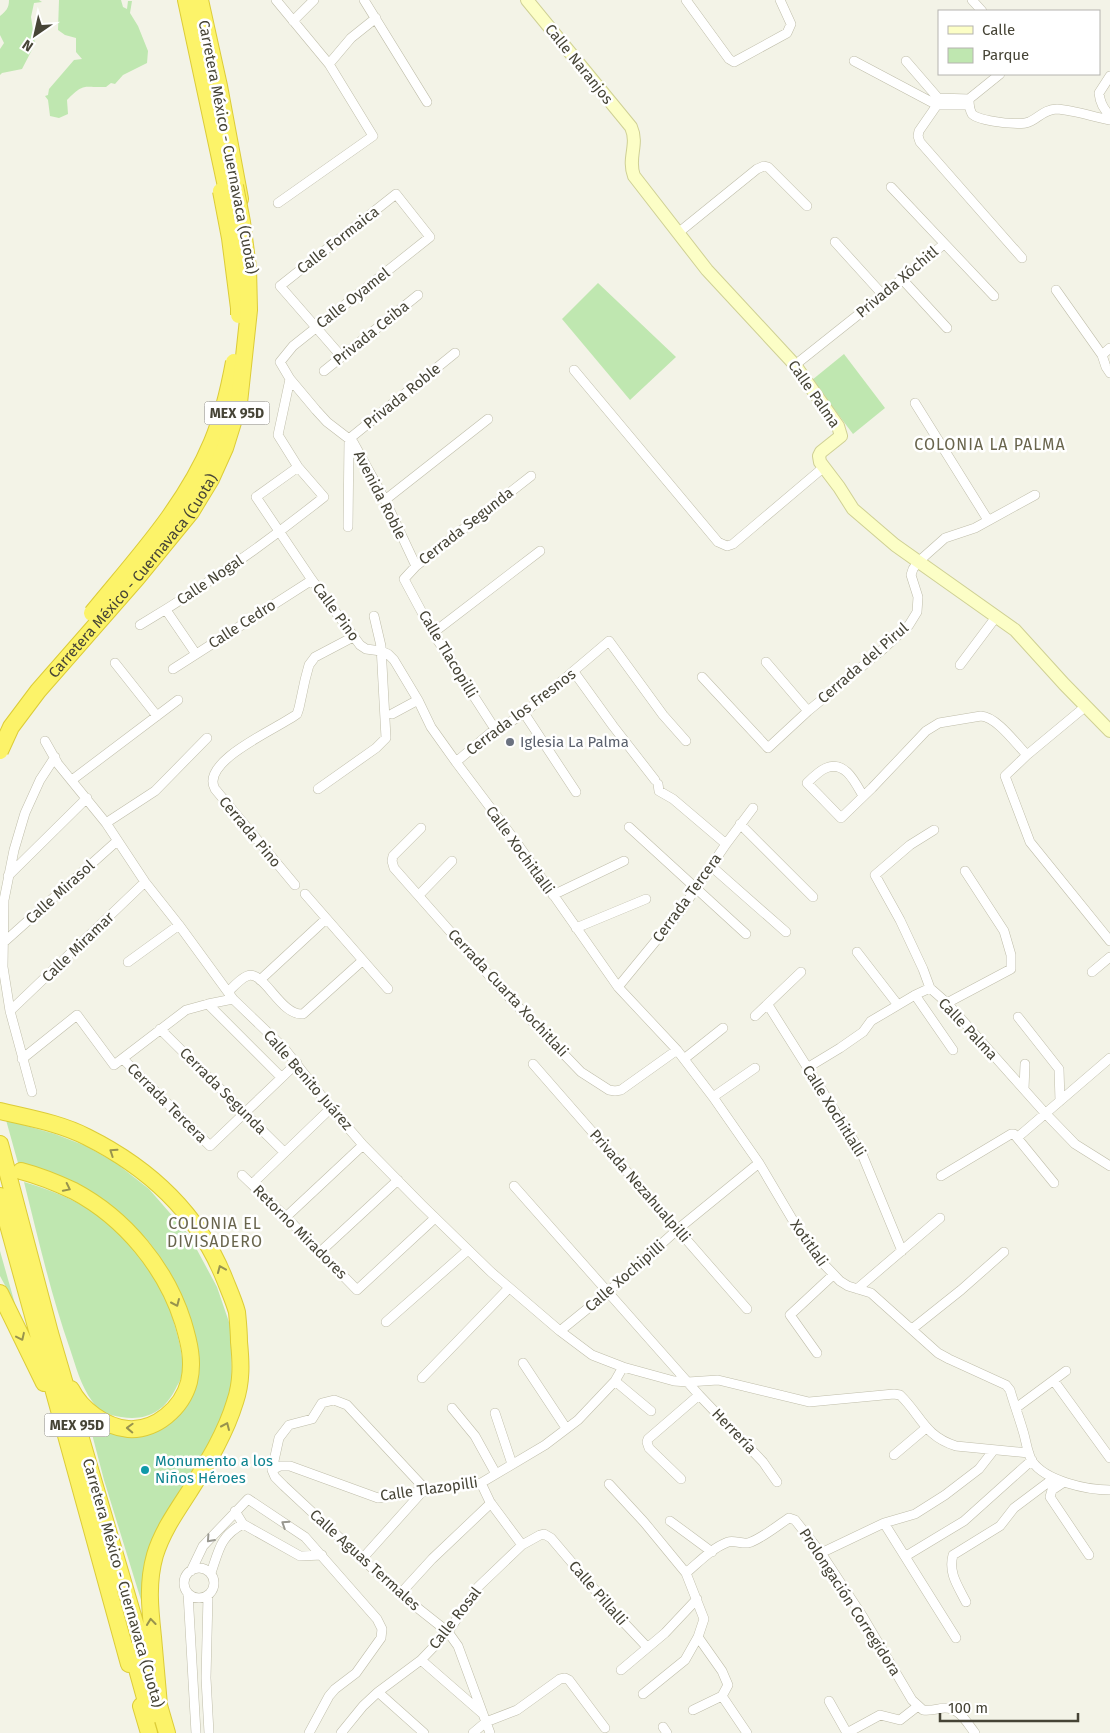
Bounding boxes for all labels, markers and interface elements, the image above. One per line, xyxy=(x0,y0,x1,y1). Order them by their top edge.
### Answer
north arrow xyxy=(10,10,60,60)
legend xyxy=(938,10,1100,75)
street label: Carretera México - Cuernavaca (Cuota) xyxy=(195,19,261,276)
street label: Calle Naranjos xyxy=(541,20,617,108)
text: Calle xyxy=(982,21,1015,39)
text: N xyxy=(19,36,37,55)
text: Parque xyxy=(982,46,1029,64)
street label: Calle Formaica xyxy=(293,202,383,278)
street label: Privada Xóchitl xyxy=(852,242,942,321)
street label: Calle Oyamel xyxy=(313,263,394,332)
street label: Privada Ceiba xyxy=(329,297,413,369)
street label: Calle Palma xyxy=(784,357,844,431)
street label: Privada Roble xyxy=(360,359,444,433)
road number: MEX 95D xyxy=(204,402,270,424)
district label: COLONIA LA PALMA xyxy=(914,435,1066,454)
street label: Avenida Roble xyxy=(350,448,410,542)
street label: Carretera México - Cuernavaca (Cuota) xyxy=(45,471,221,682)
street label: Cerrada Segunda xyxy=(415,483,517,569)
street label: Calle Nogal xyxy=(173,551,247,609)
street label: Calle Pino xyxy=(309,579,363,645)
street label: Calle Cedro xyxy=(205,596,279,652)
street label: Calle Tlacopilli xyxy=(415,607,481,701)
street label: Cerrada del Pirul xyxy=(814,618,912,707)
street label: Cerrada los Fresnos xyxy=(463,665,579,759)
place label: Iglesia La Palma xyxy=(520,733,629,751)
marker: Iglesia La Palma xyxy=(504,736,516,748)
street label: Cerrada Pino xyxy=(215,793,285,871)
street label: Calle Xochitlalli xyxy=(482,802,558,898)
street label: Cerrada Tercera xyxy=(649,850,725,946)
street label: Calle Mirasol xyxy=(22,856,99,928)
street label: Calle Miramar xyxy=(38,908,118,986)
street label: Cerrada Cuarta Xochitlali xyxy=(444,925,572,1061)
street label: Calle Palma xyxy=(935,994,1001,1064)
street label: Calle Benito Juárez xyxy=(260,1026,357,1134)
street label: Cerrada Segunda xyxy=(176,1044,270,1138)
street label: Cerrada Tercera xyxy=(123,1059,211,1147)
street label: Calle Xochitlalli xyxy=(799,1062,869,1160)
street label: Privada Nezahualpilli xyxy=(586,1126,694,1246)
one-way arrow xyxy=(109,1149,119,1158)
street label: Retorno Miradores xyxy=(249,1181,351,1283)
one-way arrow xyxy=(62,1182,71,1192)
district label: COLONIA EL DIVISADERO xyxy=(167,1214,263,1251)
street label: Xotitlali xyxy=(787,1216,831,1270)
street label: Calle Xochipilli xyxy=(581,1236,669,1316)
one-way arrow xyxy=(217,1265,227,1274)
one-way arrow xyxy=(170,1298,181,1307)
one-way arrow xyxy=(14,1332,25,1341)
street label: Herrería xyxy=(708,1405,760,1457)
road number: MEX 95D xyxy=(44,1414,110,1436)
one-way arrow xyxy=(125,1422,133,1433)
one-way arrow xyxy=(220,1423,230,1432)
place label: Monumento a los Niños Héroes xyxy=(155,1452,273,1487)
street label: Carretera México - Cuernavaca (Cuota) xyxy=(79,1456,167,1710)
marker: Monumento a los Niños Héroes xyxy=(139,1464,151,1476)
street label: Calle Tlazopilli xyxy=(379,1473,479,1505)
street label: Calle Aguas Termales xyxy=(306,1506,424,1614)
one-way arrow xyxy=(281,1521,291,1530)
street label: Prolongación Corregidora xyxy=(796,1525,904,1679)
one-way arrow xyxy=(207,1533,216,1542)
street label: Calle Pillalli xyxy=(565,1557,631,1629)
street label: Calle Rosal xyxy=(425,1583,485,1653)
one-way arrow xyxy=(146,1617,157,1625)
scale bar xyxy=(940,1690,1078,1722)
text: 100 m xyxy=(948,1699,988,1717)

